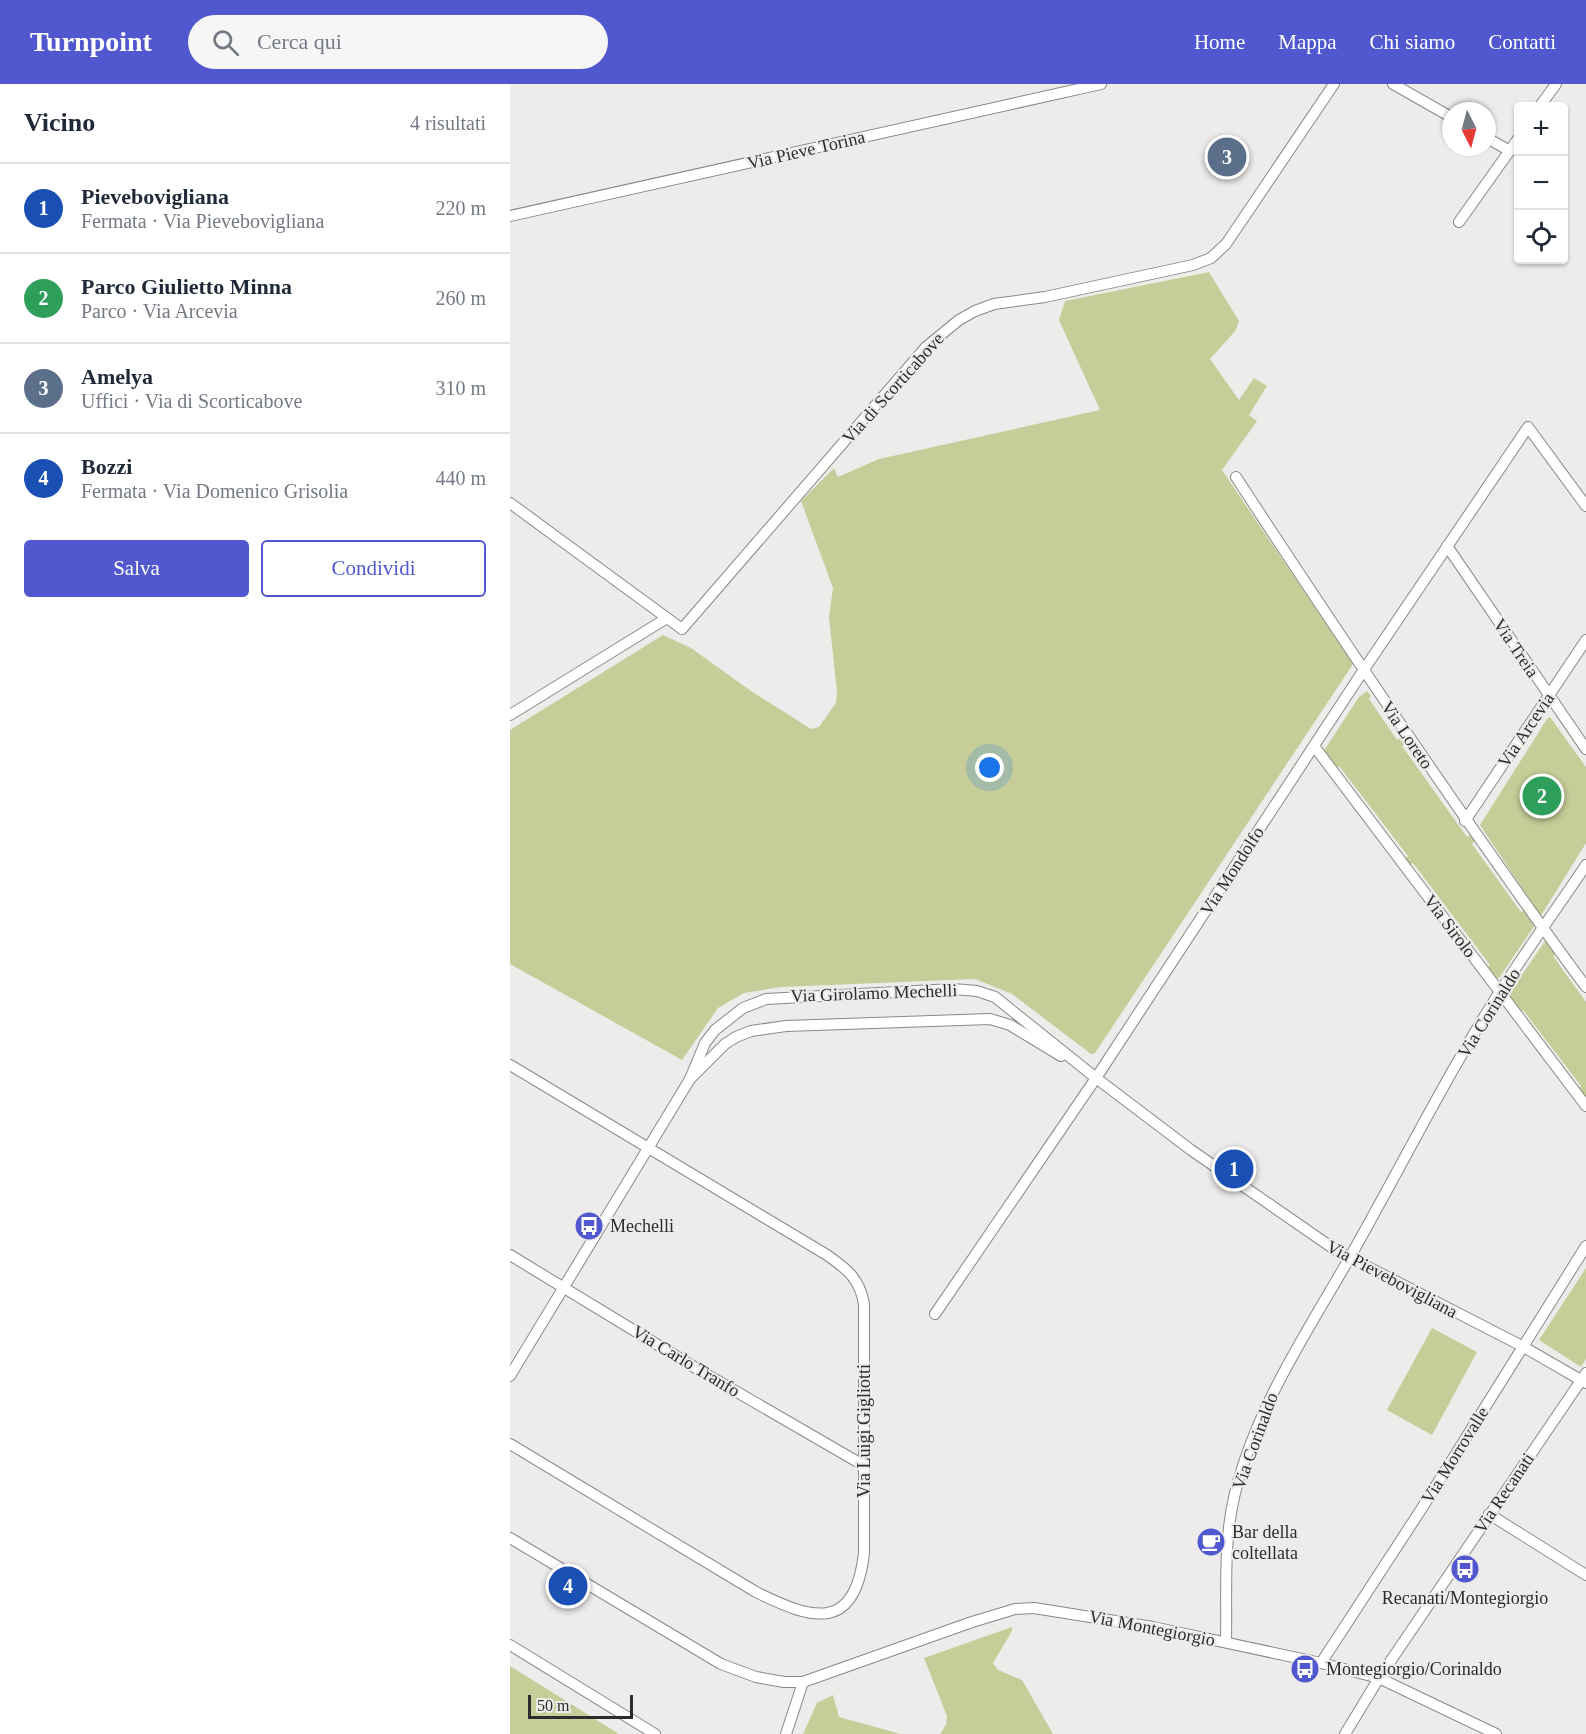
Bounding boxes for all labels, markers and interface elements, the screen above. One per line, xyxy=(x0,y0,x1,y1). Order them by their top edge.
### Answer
search box xyxy=(188,15,608,69)
text: Turnpoint xyxy=(30,26,152,57)
icon: search xyxy=(209,26,242,59)
text: Cerca qui xyxy=(257,29,342,54)
text: Home xyxy=(1194,30,1245,54)
text: Mappa xyxy=(1278,30,1337,54)
text: Chi siamo xyxy=(1370,30,1455,54)
text: Contatti xyxy=(1488,30,1556,54)
north arrow xyxy=(1442,102,1496,156)
map controls xyxy=(1514,102,1568,264)
button: + xyxy=(1514,102,1568,156)
text: Vicino xyxy=(24,108,95,137)
text: 4 risultati xyxy=(410,112,486,134)
street label: Via Pieve Torina xyxy=(745,127,867,173)
pin: 3 xyxy=(1208,134,1246,180)
button: − xyxy=(1514,156,1568,210)
text: Pievebovigliana xyxy=(81,184,229,209)
text: 1 xyxy=(39,197,49,219)
text: 220 m xyxy=(435,197,486,219)
text: Fermata · Via Pievebovigliana xyxy=(81,210,324,232)
button: locate xyxy=(1514,210,1568,264)
text: Parco Giulietto Minna xyxy=(81,274,292,299)
text: 2 xyxy=(39,287,49,309)
text: 260 m xyxy=(435,287,486,309)
text: Parco · Via Arcevia xyxy=(81,300,238,322)
street label: Via di Scorticabove xyxy=(838,329,948,447)
text: Amelya xyxy=(81,364,153,389)
text: 3 xyxy=(39,377,49,399)
text: 310 m xyxy=(435,377,486,399)
text: Uffici · Via di Scorticabove xyxy=(81,390,302,412)
text: Bozzi xyxy=(81,454,132,479)
text: 4 xyxy=(39,467,49,489)
text: 440 m xyxy=(435,467,486,489)
text: Fermata · Via Domenico Grisolia xyxy=(81,480,348,502)
button: Salva xyxy=(24,540,249,597)
button: Condividi xyxy=(261,540,486,597)
street label: Via Treia xyxy=(1489,615,1543,681)
street label: Via Arcevia xyxy=(1494,689,1558,771)
street label: Via Loreto xyxy=(1377,697,1437,773)
your location xyxy=(975,753,1004,782)
pin: 2 xyxy=(1522,774,1562,818)
street label: Via Mondolfo xyxy=(1196,823,1268,919)
street label: Via Sirolo xyxy=(1420,891,1480,961)
street label: Via Corinaldo xyxy=(1454,965,1524,1061)
street label: Via Girolamo Mechelli xyxy=(790,980,958,1006)
pin: 1 xyxy=(1214,1146,1254,1192)
bus stop icon: Mechelli xyxy=(573,1210,605,1242)
place label: Mechelli xyxy=(610,1216,674,1236)
street label: Via Pievebovigliana xyxy=(1323,1236,1461,1322)
street label: Via Carlo Tranfo xyxy=(629,1321,743,1401)
street label: Via Luigi Gigliotti xyxy=(854,1364,874,1498)
street label: Via Corinaldo xyxy=(1228,1390,1282,1492)
street label: Via Morrovalle xyxy=(1417,1403,1493,1507)
street label: Via Recanati xyxy=(1470,1449,1538,1537)
place label: Bar della coltellata xyxy=(1232,1522,1298,1563)
cafe icon: Bar della coltellata xyxy=(1195,1526,1227,1558)
bus stop icon: Recanati/Montegiorgio xyxy=(1449,1553,1481,1585)
pin: 4 xyxy=(548,1564,588,1608)
place label: Recanati/Montegiorgio xyxy=(1382,1588,1548,1608)
street label: Via Montegiorgio xyxy=(1087,1606,1217,1650)
bus stop icon: Montegiorgio/Corinaldo xyxy=(1289,1653,1321,1685)
place label: Montegiorgio/Corinaldo xyxy=(1326,1659,1502,1679)
scale bar xyxy=(528,1692,633,1720)
text: 50 m xyxy=(537,1697,569,1714)

